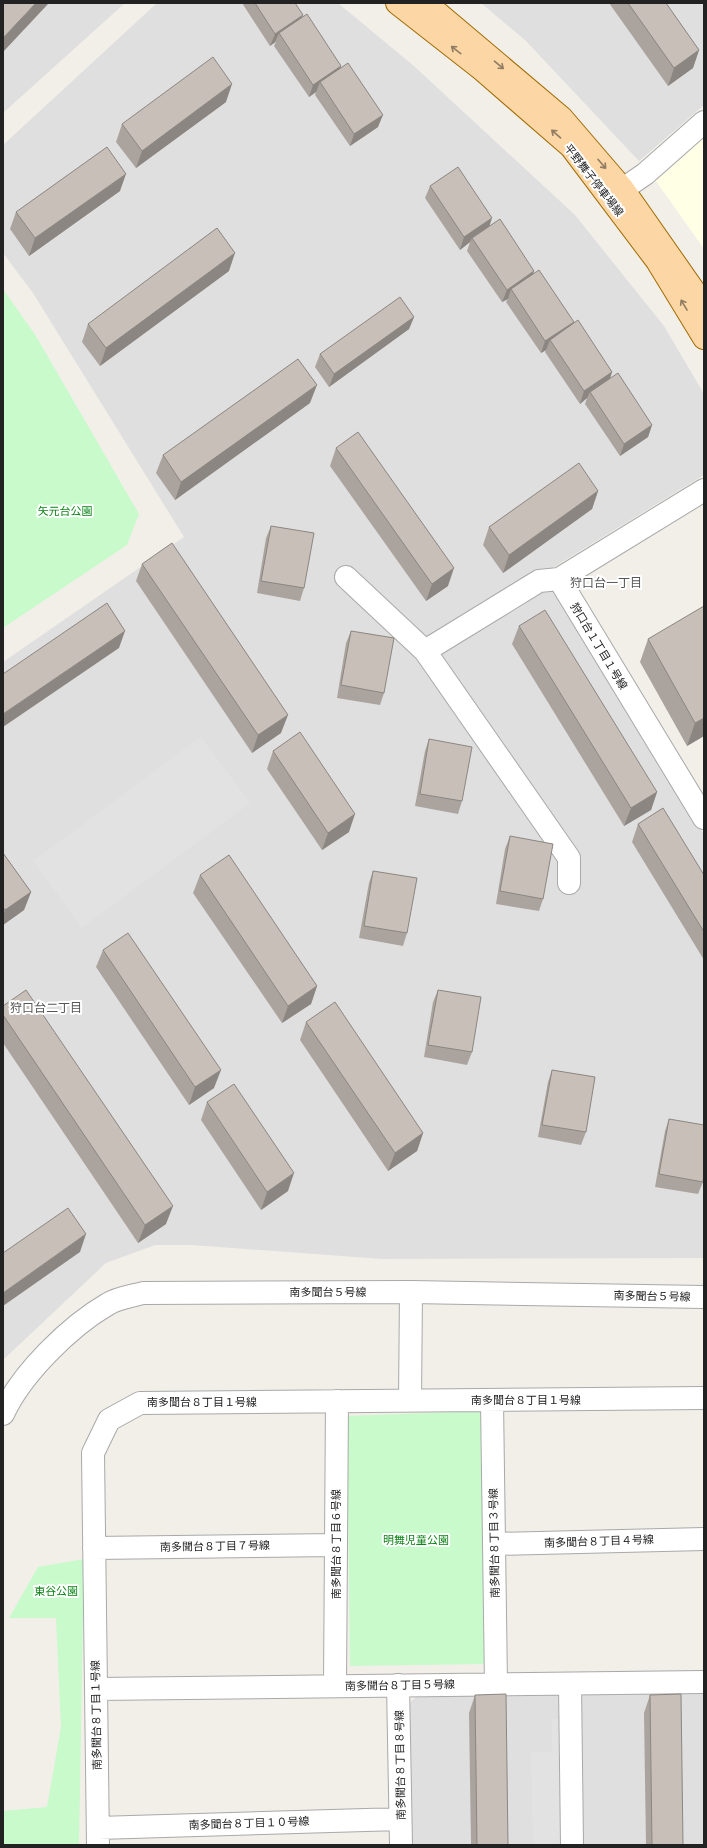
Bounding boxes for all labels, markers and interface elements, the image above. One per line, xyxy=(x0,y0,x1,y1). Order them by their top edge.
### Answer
one-way arrow xyxy=(451,46,462,54)
one-way arrow xyxy=(493,60,504,69)
one-way arrow xyxy=(550,130,561,139)
street label: 平野舞子停車場線 xyxy=(561,140,627,219)
one-way arrow xyxy=(597,159,606,169)
one-way arrow xyxy=(679,299,687,311)
park label: 矢元台公園 xyxy=(38,503,93,518)
district label: 狩口台一丁目 xyxy=(570,574,642,591)
street label: 狩口台１丁目１号線 xyxy=(568,599,631,692)
district label: 狩口台二丁目 xyxy=(10,999,82,1016)
street label: 南多聞台５号線 xyxy=(290,1284,367,1299)
street label: 南多聞台５号線 xyxy=(613,1287,691,1304)
street label: 南多聞台８丁目１号線 xyxy=(471,1392,581,1407)
street label: 南多聞台８丁目１号線 xyxy=(147,1394,257,1409)
street label: 南多聞台８丁目３号線 xyxy=(485,1488,502,1598)
street label: 南多聞台８丁目６号線 xyxy=(328,1489,343,1599)
street label: 南多聞台８丁目４号線 xyxy=(544,1531,654,1550)
park label: 明舞児童公園 xyxy=(383,1532,449,1547)
street label: 南多聞台８丁目７号線 xyxy=(160,1537,270,1554)
park label: 東谷公園 xyxy=(34,1583,78,1598)
street label: 南多聞台８丁目１号線 xyxy=(87,1660,104,1770)
street label: 南多聞台８丁目５号線 xyxy=(345,1676,455,1693)
street label: 南多聞台８丁目８号線 xyxy=(391,1710,408,1820)
street label: 南多聞台８丁目１０号線 xyxy=(188,1813,310,1832)

